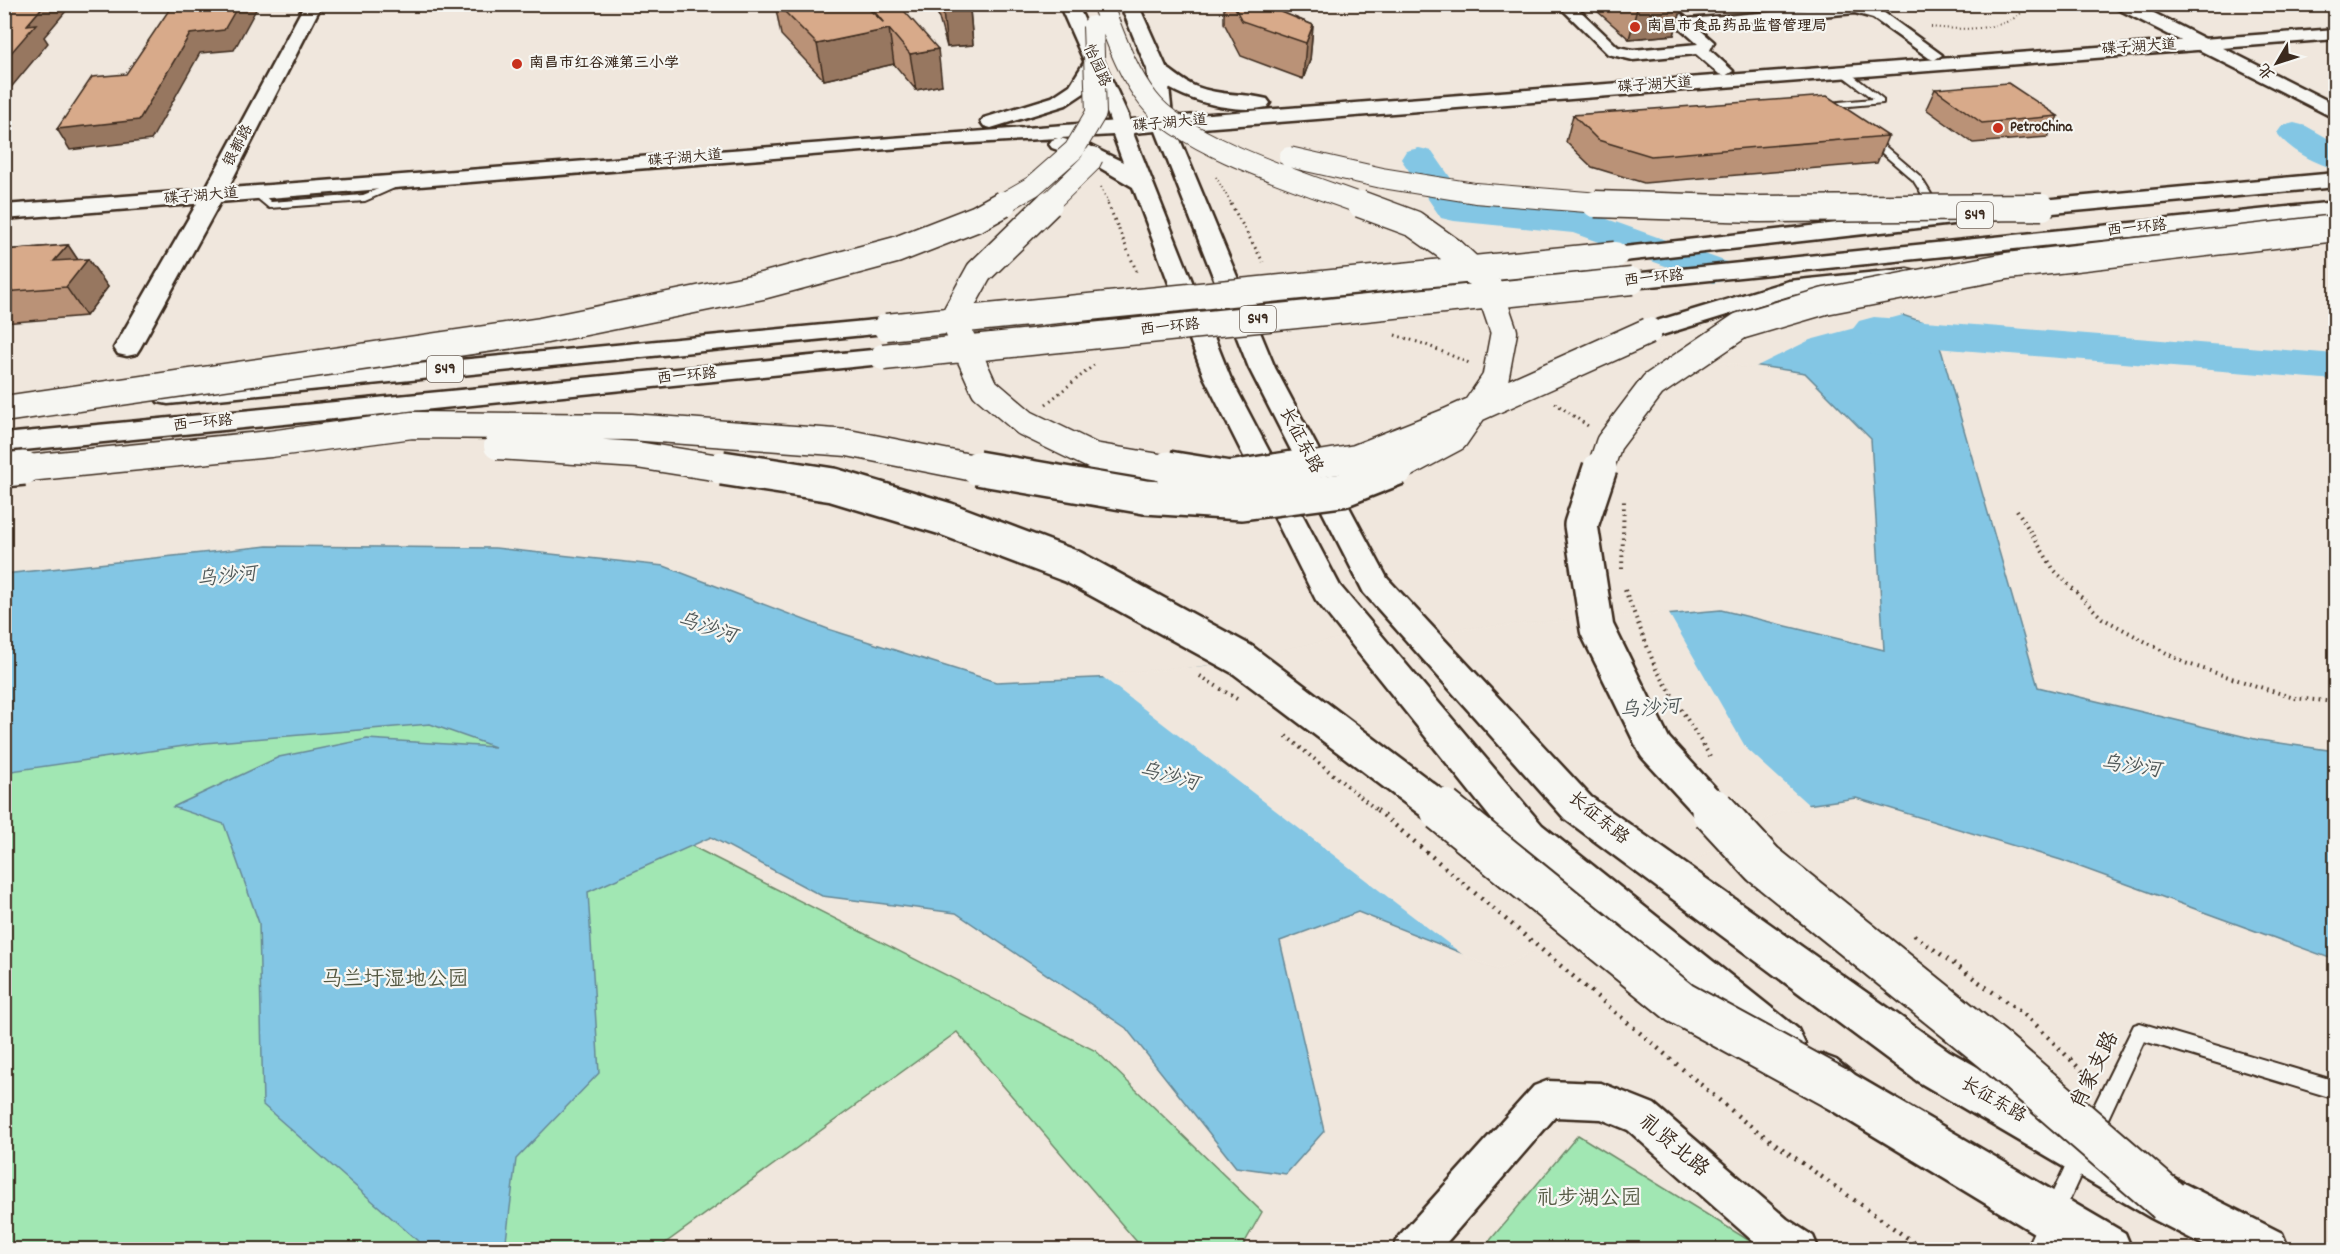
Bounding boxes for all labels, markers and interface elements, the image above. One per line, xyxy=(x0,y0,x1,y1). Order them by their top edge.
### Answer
place label: 南昌市食品药品监督管理局 xyxy=(1647,16,1827,38)
marker: 南昌市食品药品监督管理局 xyxy=(1628,20,1642,34)
north arrow xyxy=(2247,33,2307,93)
street label: 碟子湖大道 xyxy=(2101,34,2177,62)
street label: 怡园路 xyxy=(1077,41,1115,91)
place label: 南昌市红谷滩第三小学 xyxy=(529,53,679,75)
marker: 南昌市红谷滩第三小学 xyxy=(510,57,524,71)
text: 北 xyxy=(2253,57,2281,84)
street label: 碟子湖大道 xyxy=(1617,72,1693,100)
street label: 碟子湖大道 xyxy=(1132,110,1208,138)
place label: PetroChina xyxy=(2010,117,2073,139)
street label: 银都路 xyxy=(219,121,259,171)
marker: PetroChina xyxy=(1991,121,2005,135)
street label: 碟子湖大道 xyxy=(647,145,723,173)
street label: 碟子湖大道 xyxy=(163,183,239,211)
road number: S49 xyxy=(1957,202,1993,228)
street label: 西一环路 xyxy=(2106,215,2168,243)
street label: 西一环路 xyxy=(1623,265,1685,293)
road number: S49 xyxy=(1240,306,1276,332)
street label: 西一环路 xyxy=(1139,314,1201,342)
road number: S49 xyxy=(427,356,463,382)
street label: 西一环路 xyxy=(656,363,718,391)
street label: 长征东路 xyxy=(1272,403,1328,479)
street label: 西一环路 xyxy=(172,410,234,438)
water label: 乌沙河 xyxy=(196,561,261,595)
water label: 乌沙河 xyxy=(674,606,743,653)
water label: 乌沙河 xyxy=(1619,694,1684,726)
water label: 乌沙河 xyxy=(2099,750,2166,786)
water label: 乌沙河 xyxy=(1136,757,1204,800)
street label: 长征东路 xyxy=(1562,787,1634,851)
park label: 马兰圩湿地公园 xyxy=(322,966,469,996)
street label: 肖家支路 xyxy=(2064,1027,2128,1115)
street label: 长征东路 xyxy=(1956,1072,2030,1130)
street label: 礼贤北路 xyxy=(1631,1109,1715,1185)
park label: 礼步湖公园 xyxy=(1537,1185,1642,1215)

